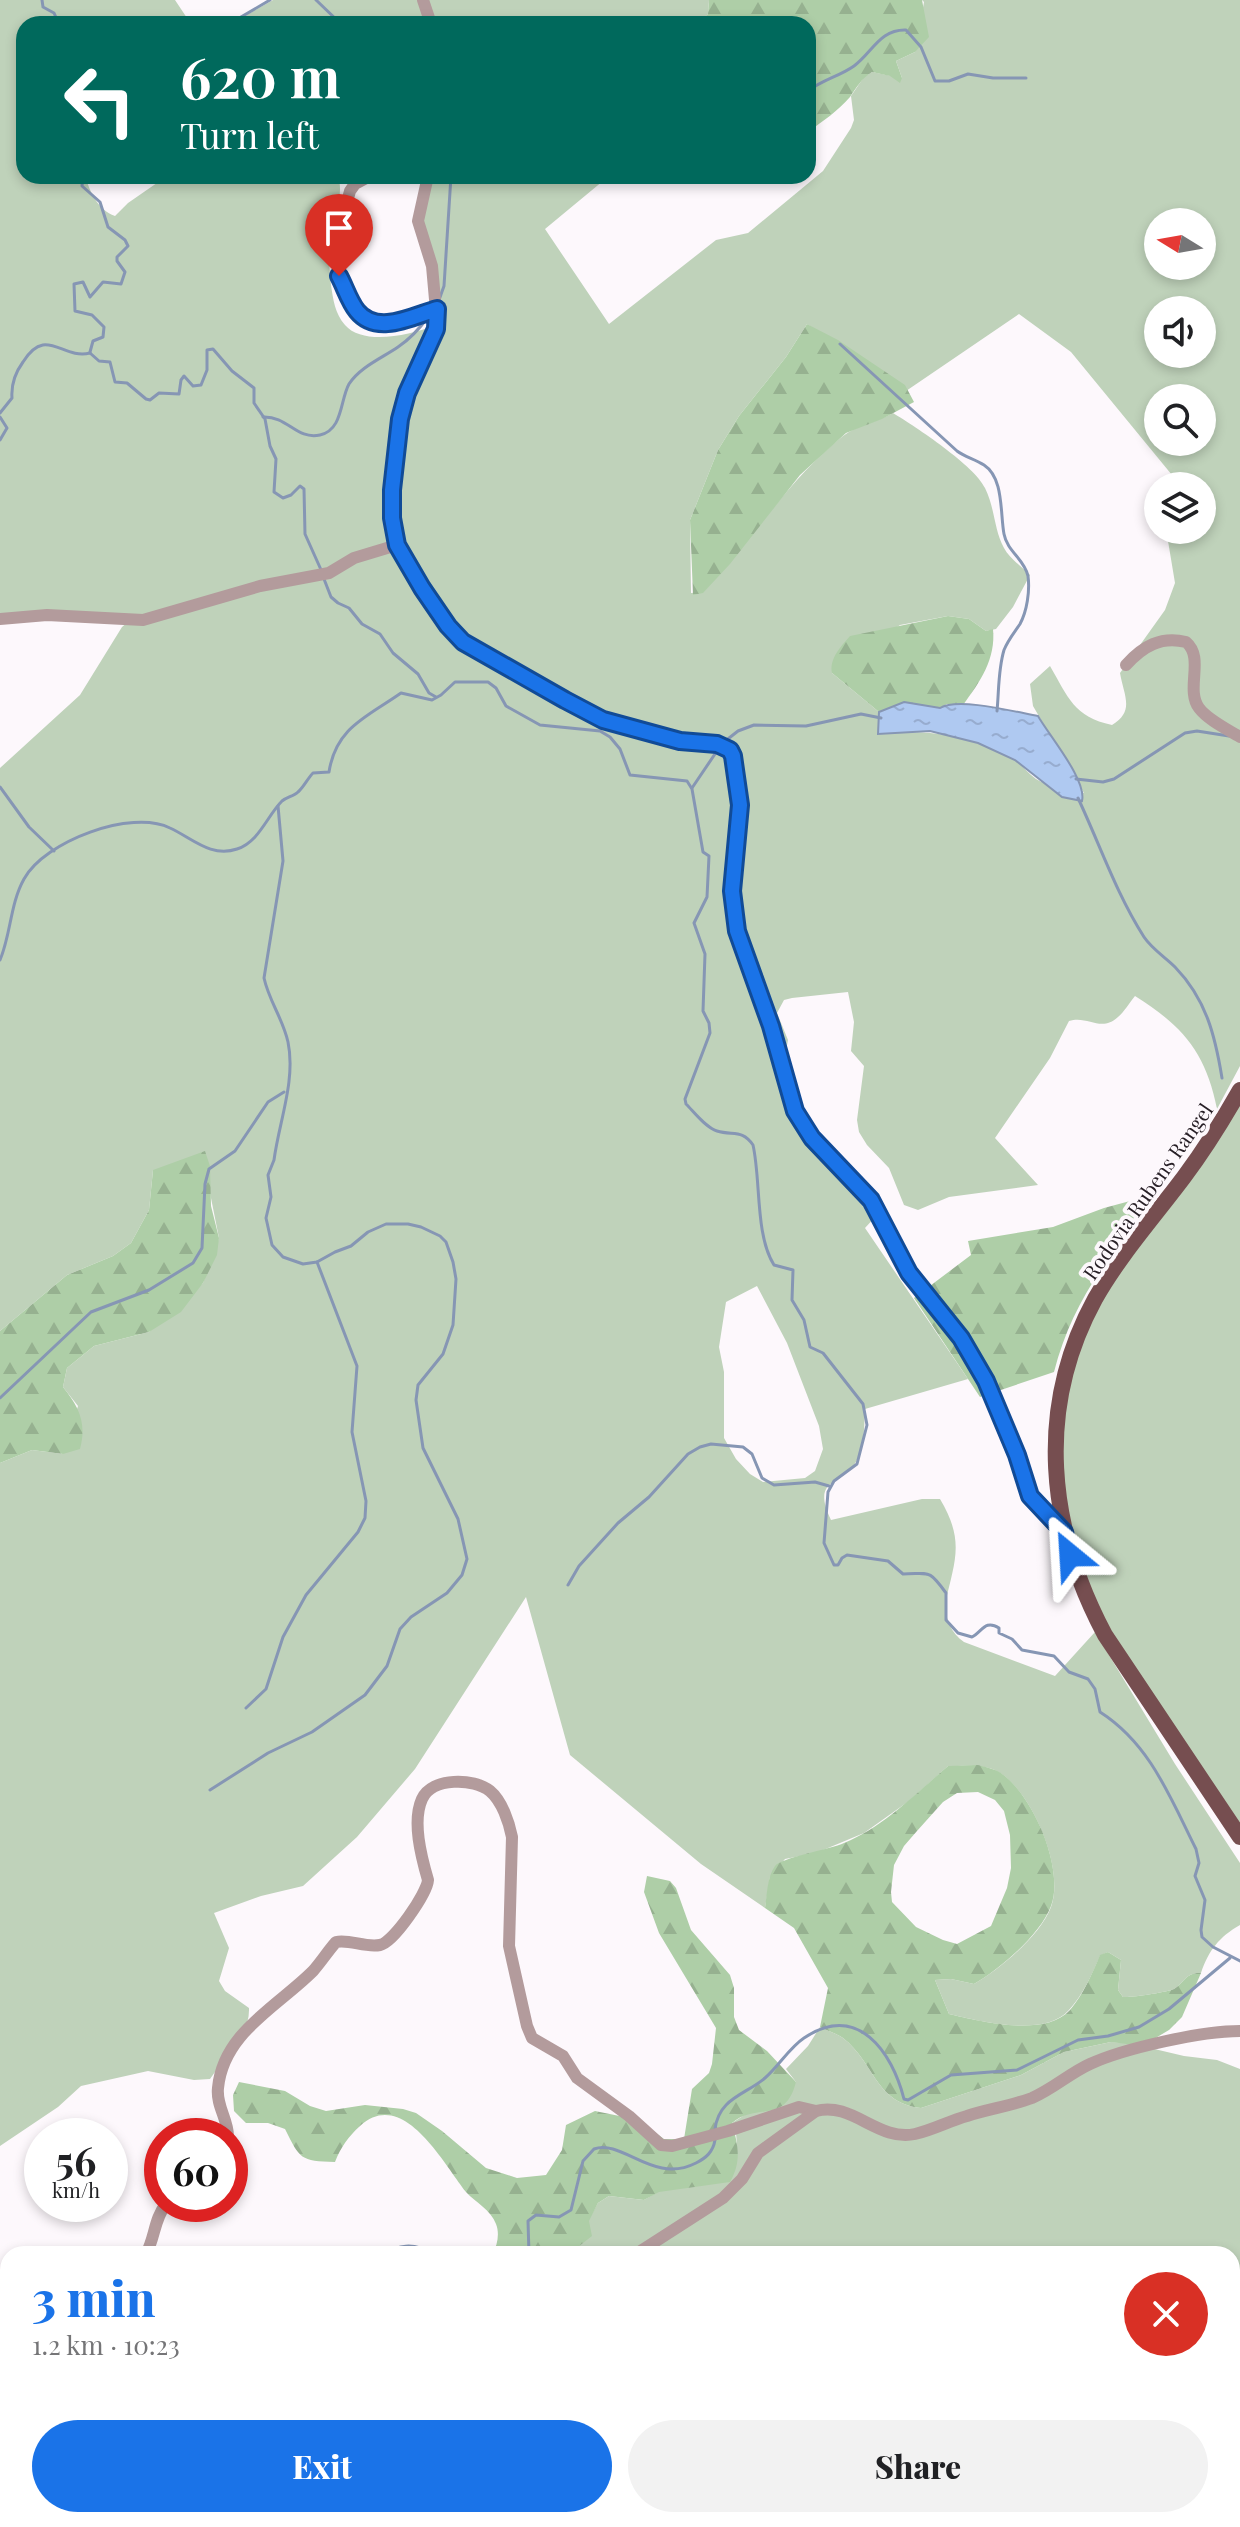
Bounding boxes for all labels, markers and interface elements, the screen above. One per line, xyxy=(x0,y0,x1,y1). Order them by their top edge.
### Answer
text: 620 m xyxy=(180,38,341,113)
icon: left xyxy=(48,48,152,152)
text: Turn left xyxy=(180,110,319,158)
pin xyxy=(305,194,373,276)
icon: arrive xyxy=(317,206,361,250)
north arrow xyxy=(1144,208,1216,280)
map controls xyxy=(1144,208,1216,544)
button: sound xyxy=(1144,296,1216,368)
button: search xyxy=(1144,384,1216,456)
button: layers xyxy=(1144,472,1216,544)
street label: Rodovia Rubens Rangel xyxy=(1076,1097,1218,1285)
position arrow xyxy=(1028,1513,1112,1597)
speed limit sign: 60 xyxy=(144,2118,248,2222)
text: 56 xyxy=(56,2133,96,2186)
text: km/h xyxy=(52,2176,100,2203)
text: 3 min xyxy=(32,2265,155,2329)
button: close xyxy=(1124,2272,1208,2356)
text: 1.2 km · 10:23 xyxy=(32,2327,180,2362)
button: Exit xyxy=(32,2420,612,2512)
button: Share xyxy=(628,2420,1208,2512)

